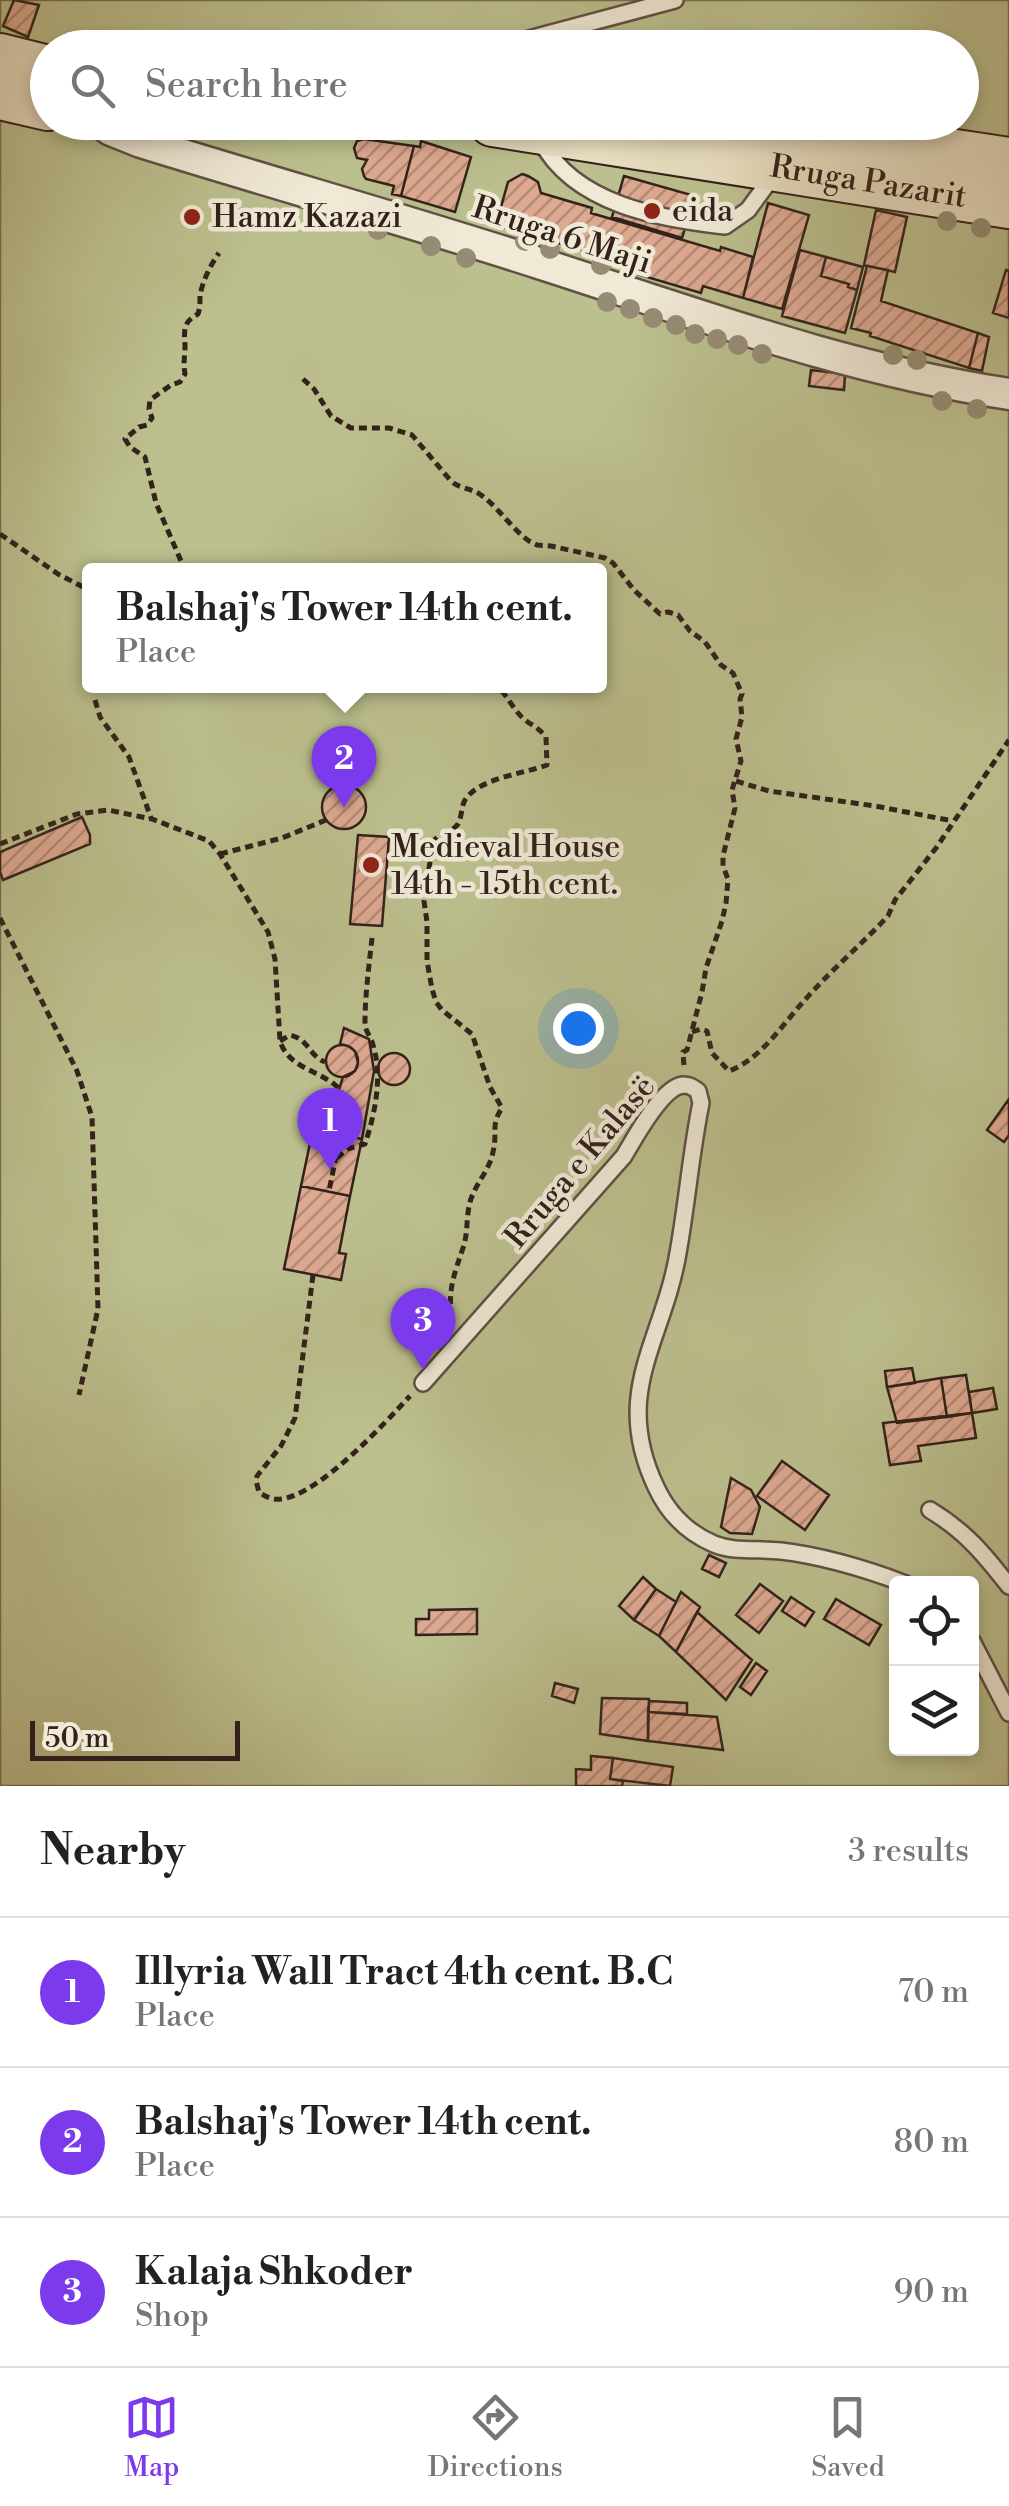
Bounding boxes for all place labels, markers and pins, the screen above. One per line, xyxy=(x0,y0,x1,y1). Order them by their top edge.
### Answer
place label: eida xyxy=(672,191,734,231)
place label: Hamz Kazazi xyxy=(212,197,402,237)
marker: eida xyxy=(641,200,663,222)
marker: Hamz Kazazi xyxy=(181,206,203,228)
pin: 2 xyxy=(312,726,376,808)
place label: Medieval House 14th - 15th cent. xyxy=(391,827,620,904)
marker: Medieval House 14th - 15th cent. xyxy=(360,854,382,876)
pin: 1 xyxy=(298,1088,362,1170)
pin: 3 xyxy=(390,1288,456,1370)

